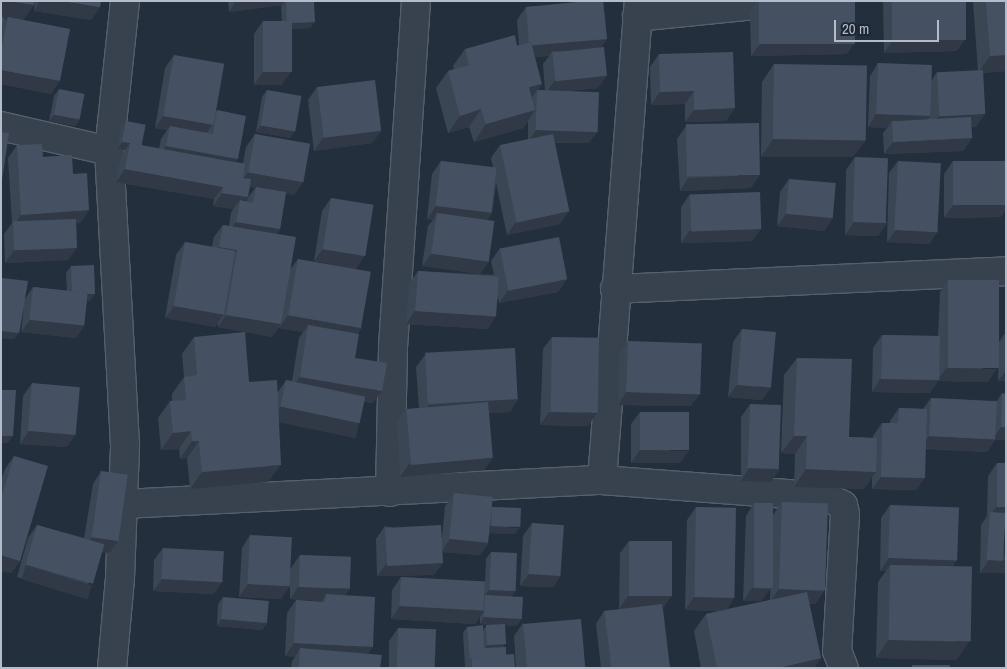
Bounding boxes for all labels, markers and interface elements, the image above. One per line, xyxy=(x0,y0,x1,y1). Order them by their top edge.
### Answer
scale bar xyxy=(837,10,942,42)
text: 20 m xyxy=(842,18,869,39)

